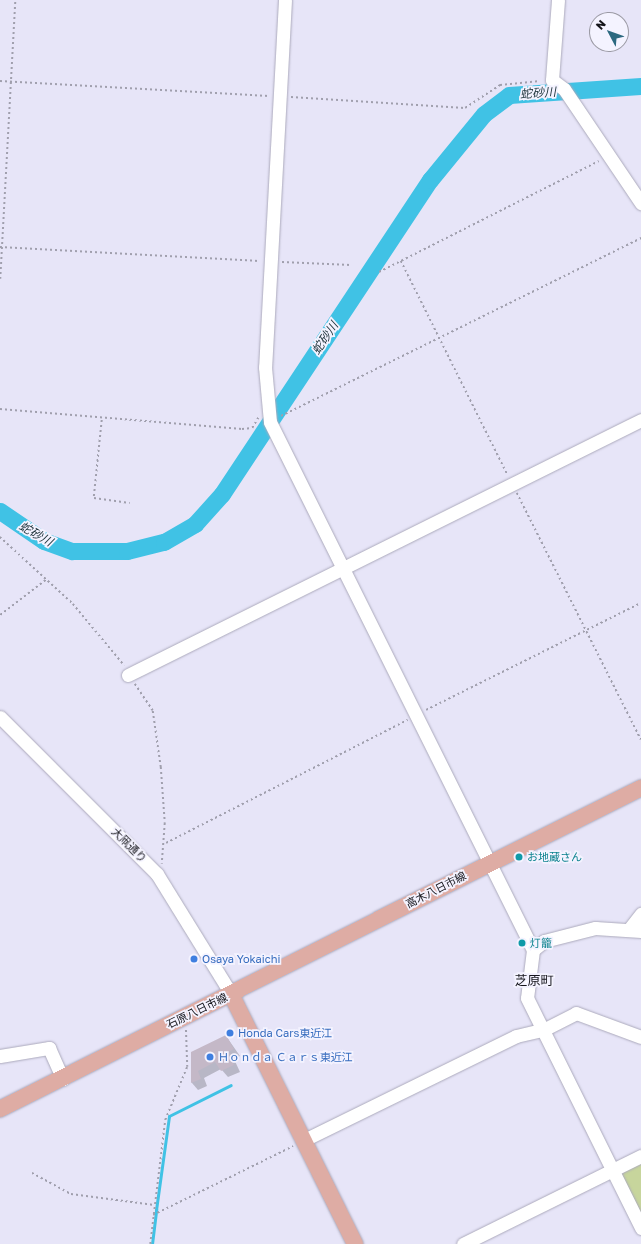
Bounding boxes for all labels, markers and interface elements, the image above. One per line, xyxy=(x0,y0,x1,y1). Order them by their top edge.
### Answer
north arrow xyxy=(589,12,629,52)
text: N xyxy=(593,17,608,32)
water label: 蛇砂川 xyxy=(520,85,556,101)
water label: 蛇砂川 xyxy=(309,319,341,357)
water label: 蛇砂川 xyxy=(17,519,55,549)
street label: 大凧通り xyxy=(109,825,149,865)
place label: お地蔵さん xyxy=(527,850,582,864)
marker: お地蔵さん xyxy=(514,852,524,862)
street label: 高木八日市線 xyxy=(404,869,468,911)
place label: 灯籠 xyxy=(530,936,552,950)
marker: 灯籠 xyxy=(517,938,527,948)
place label: Osaya Yokaichi xyxy=(202,952,280,966)
marker: Osaya Yokaichi xyxy=(189,954,199,964)
district label: 芝原町 xyxy=(515,972,553,988)
street label: 石原八日市線 xyxy=(164,991,230,1031)
place label: Honda Cars東近江 xyxy=(238,1026,332,1040)
marker: Honda Cars東近江 xyxy=(225,1028,235,1038)
place label: Ｈｏｎｄａ Ｃａｒｓ東近江 xyxy=(218,1050,353,1064)
marker: Ｈｏｎｄａ Ｃａｒｓ東近江 xyxy=(205,1052,215,1062)

